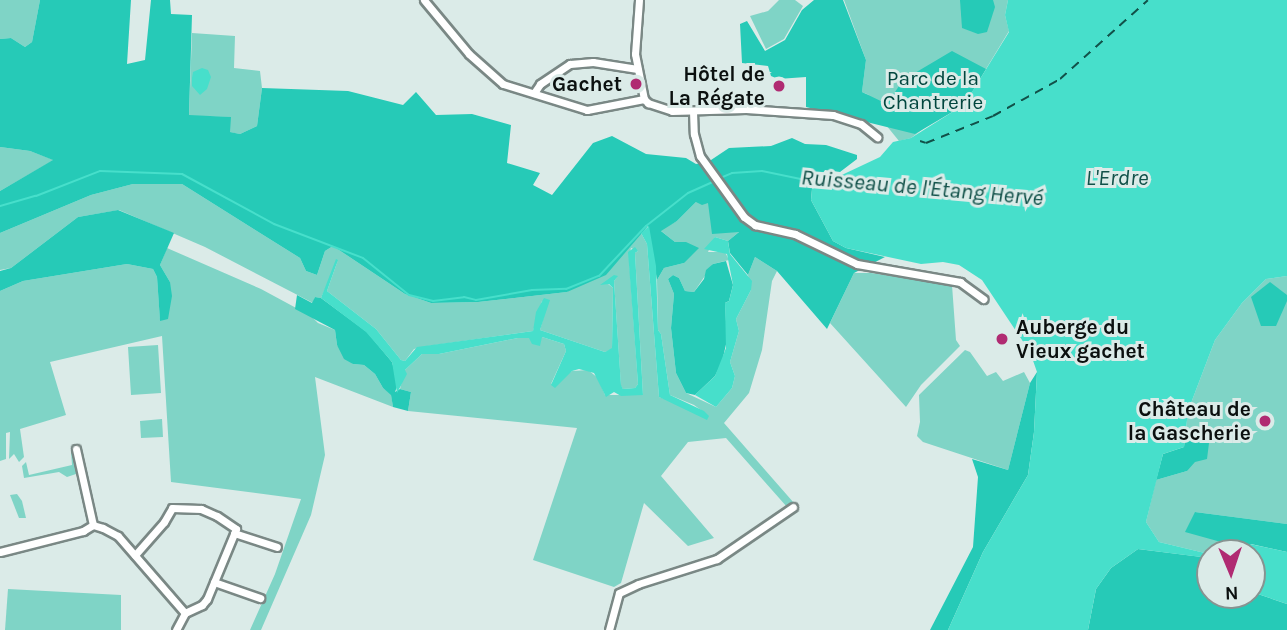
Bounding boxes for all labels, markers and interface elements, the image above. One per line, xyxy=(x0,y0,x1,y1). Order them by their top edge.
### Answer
place label: Hôtel de La Régate xyxy=(668,61,765,111)
park label: Parc de la Chantrerie xyxy=(883,65,983,115)
place label: Gachet xyxy=(552,71,622,97)
marker: Gachet xyxy=(628,76,644,92)
marker: Hôtel de La Régate xyxy=(771,78,787,94)
water label: Ruisseau de l'Étang Hervé xyxy=(800,164,1044,212)
water label: L'Erdre xyxy=(1086,164,1148,192)
place label: Auberge du Vieux gachet xyxy=(1016,314,1145,364)
marker: Auberge du Vieux gachet xyxy=(994,331,1010,347)
place label: Château de la Gascherie xyxy=(1128,396,1251,446)
marker: Château de la Gascherie xyxy=(1257,413,1273,429)
north arrow xyxy=(1196,539,1266,609)
text: N xyxy=(1224,582,1239,604)

